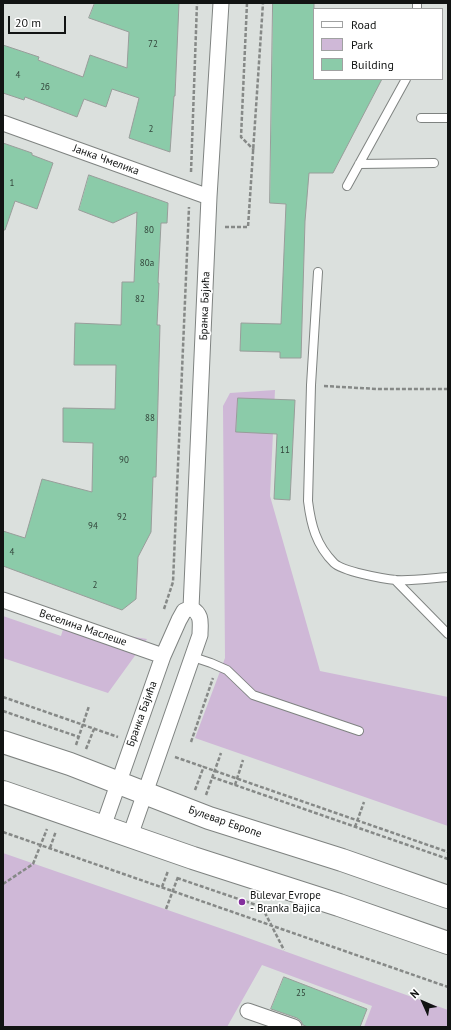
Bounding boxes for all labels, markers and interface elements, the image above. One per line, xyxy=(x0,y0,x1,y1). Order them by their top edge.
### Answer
scale bar xyxy=(10,8,68,34)
legend xyxy=(313,8,443,80)
text: 20 m xyxy=(15,15,41,30)
text: Road xyxy=(351,17,376,32)
text: Park xyxy=(351,37,373,52)
house number: 72 xyxy=(148,39,158,49)
text: Building xyxy=(351,57,394,72)
house number: 4 xyxy=(16,70,20,80)
house number: 2б xyxy=(40,82,50,92)
house number: 2 xyxy=(149,124,153,134)
street label: Јанка Чмелика xyxy=(71,142,141,178)
house number: 1 xyxy=(10,178,14,188)
house number: 80 xyxy=(144,225,154,235)
house number: 80a xyxy=(140,258,154,268)
street label: Бранка Бајића xyxy=(197,271,213,341)
house number: 82 xyxy=(135,294,145,304)
house number: 88 xyxy=(145,413,155,423)
house number: 11 xyxy=(280,445,290,455)
house number: 90 xyxy=(119,455,129,465)
house number: 92 xyxy=(117,512,127,522)
house number: 94 xyxy=(88,521,98,531)
house number: 4 xyxy=(10,547,14,557)
house number: 2 xyxy=(93,580,97,590)
street label: Веселина Маслеше xyxy=(37,607,129,649)
street label: Бранка Бајића xyxy=(124,679,160,749)
street label: Булевар Европе xyxy=(187,803,263,841)
place label: Bulevar Evrope - Branka Bajica xyxy=(250,889,321,915)
marker: Bulevar Evrope - Branka Bajica xyxy=(237,897,247,907)
north arrow xyxy=(403,982,443,1022)
text: N xyxy=(407,986,422,1001)
house number: 25 xyxy=(296,988,306,998)

